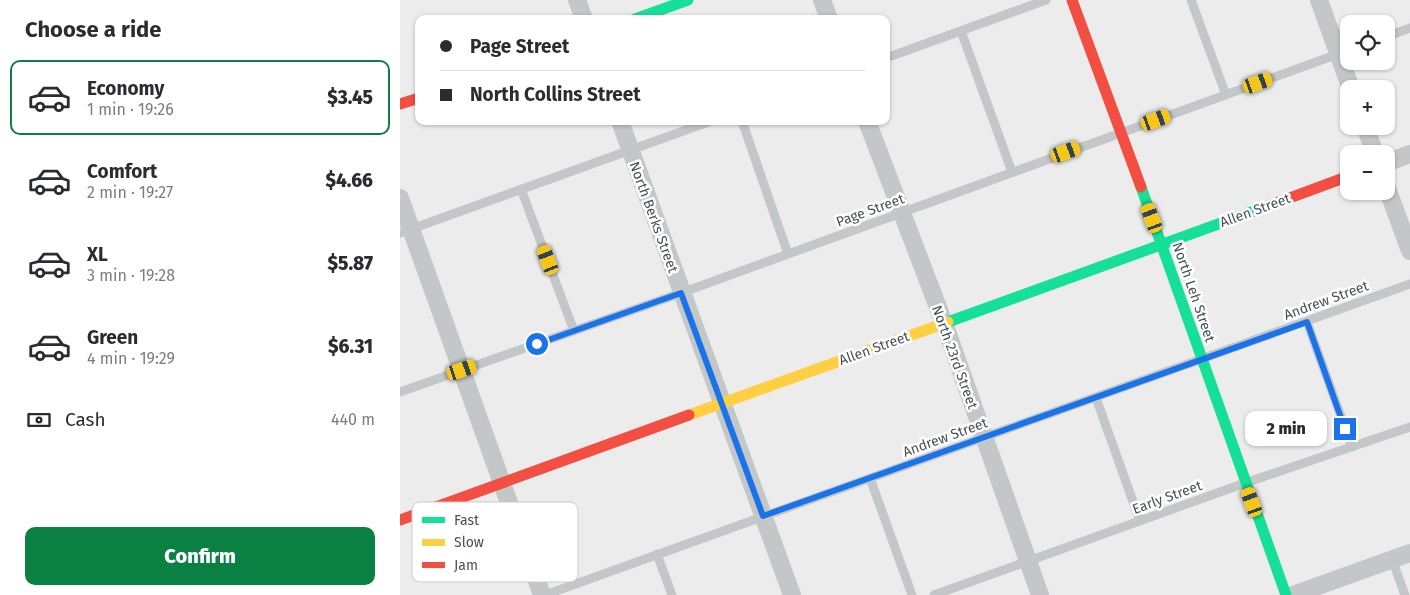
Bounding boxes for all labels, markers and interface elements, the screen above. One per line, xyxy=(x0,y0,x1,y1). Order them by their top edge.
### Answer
map controls xyxy=(1340,15,1395,200)
button: locate xyxy=(1340,15,1395,70)
text: Choose a ride xyxy=(25,16,161,43)
text: Page Street xyxy=(470,35,569,58)
car xyxy=(1241,71,1274,95)
icon: car xyxy=(27,75,72,120)
text: Economy xyxy=(87,77,164,100)
button: + xyxy=(1340,80,1395,135)
text: North Collins Street xyxy=(470,83,641,106)
text: $3.45 xyxy=(327,86,373,109)
text: 1 min · 19:26 xyxy=(87,100,174,119)
car xyxy=(1139,108,1172,132)
car xyxy=(1049,140,1082,164)
button: − xyxy=(1340,145,1395,200)
icon: car xyxy=(27,158,72,203)
street label: North Berks Street xyxy=(626,159,682,276)
text: Comfort xyxy=(87,160,157,183)
text: $4.66 xyxy=(325,169,373,192)
text: 2 min · 19:27 xyxy=(87,183,173,202)
street label: Page Street xyxy=(834,190,907,231)
street label: Allen Street xyxy=(1218,190,1294,231)
car xyxy=(1139,201,1164,235)
street label: North Leh Street xyxy=(1169,240,1219,345)
icon: car xyxy=(27,241,72,286)
text: XL xyxy=(87,243,108,266)
car xyxy=(535,243,560,277)
text: $5.87 xyxy=(328,252,373,275)
text: 3 min · 19:28 xyxy=(87,266,175,285)
street label: Andrew Street xyxy=(1281,277,1372,324)
street label: North 23rd Street xyxy=(928,303,981,412)
icon: car xyxy=(27,324,72,369)
text: Green xyxy=(87,326,138,349)
street label: Allen Street xyxy=(837,328,913,369)
route start xyxy=(526,333,548,355)
text: $6.31 xyxy=(328,335,373,358)
text: 4 min · 19:29 xyxy=(87,349,175,368)
car xyxy=(445,358,478,382)
icon: cash xyxy=(25,406,53,434)
text: Cash xyxy=(65,408,106,431)
text: 440 m xyxy=(331,410,375,429)
callout: 2 min xyxy=(1245,412,1328,446)
street label: Andrew Street xyxy=(900,414,991,461)
route end xyxy=(1334,418,1356,440)
text: 2 min xyxy=(1266,419,1306,438)
street label: Early Street xyxy=(1130,477,1205,518)
car xyxy=(1239,485,1264,519)
legend xyxy=(412,502,578,582)
text: Fast xyxy=(454,512,480,529)
button: Confirm xyxy=(25,527,375,585)
text: Slow xyxy=(454,534,484,551)
text: Jam xyxy=(454,557,478,574)

